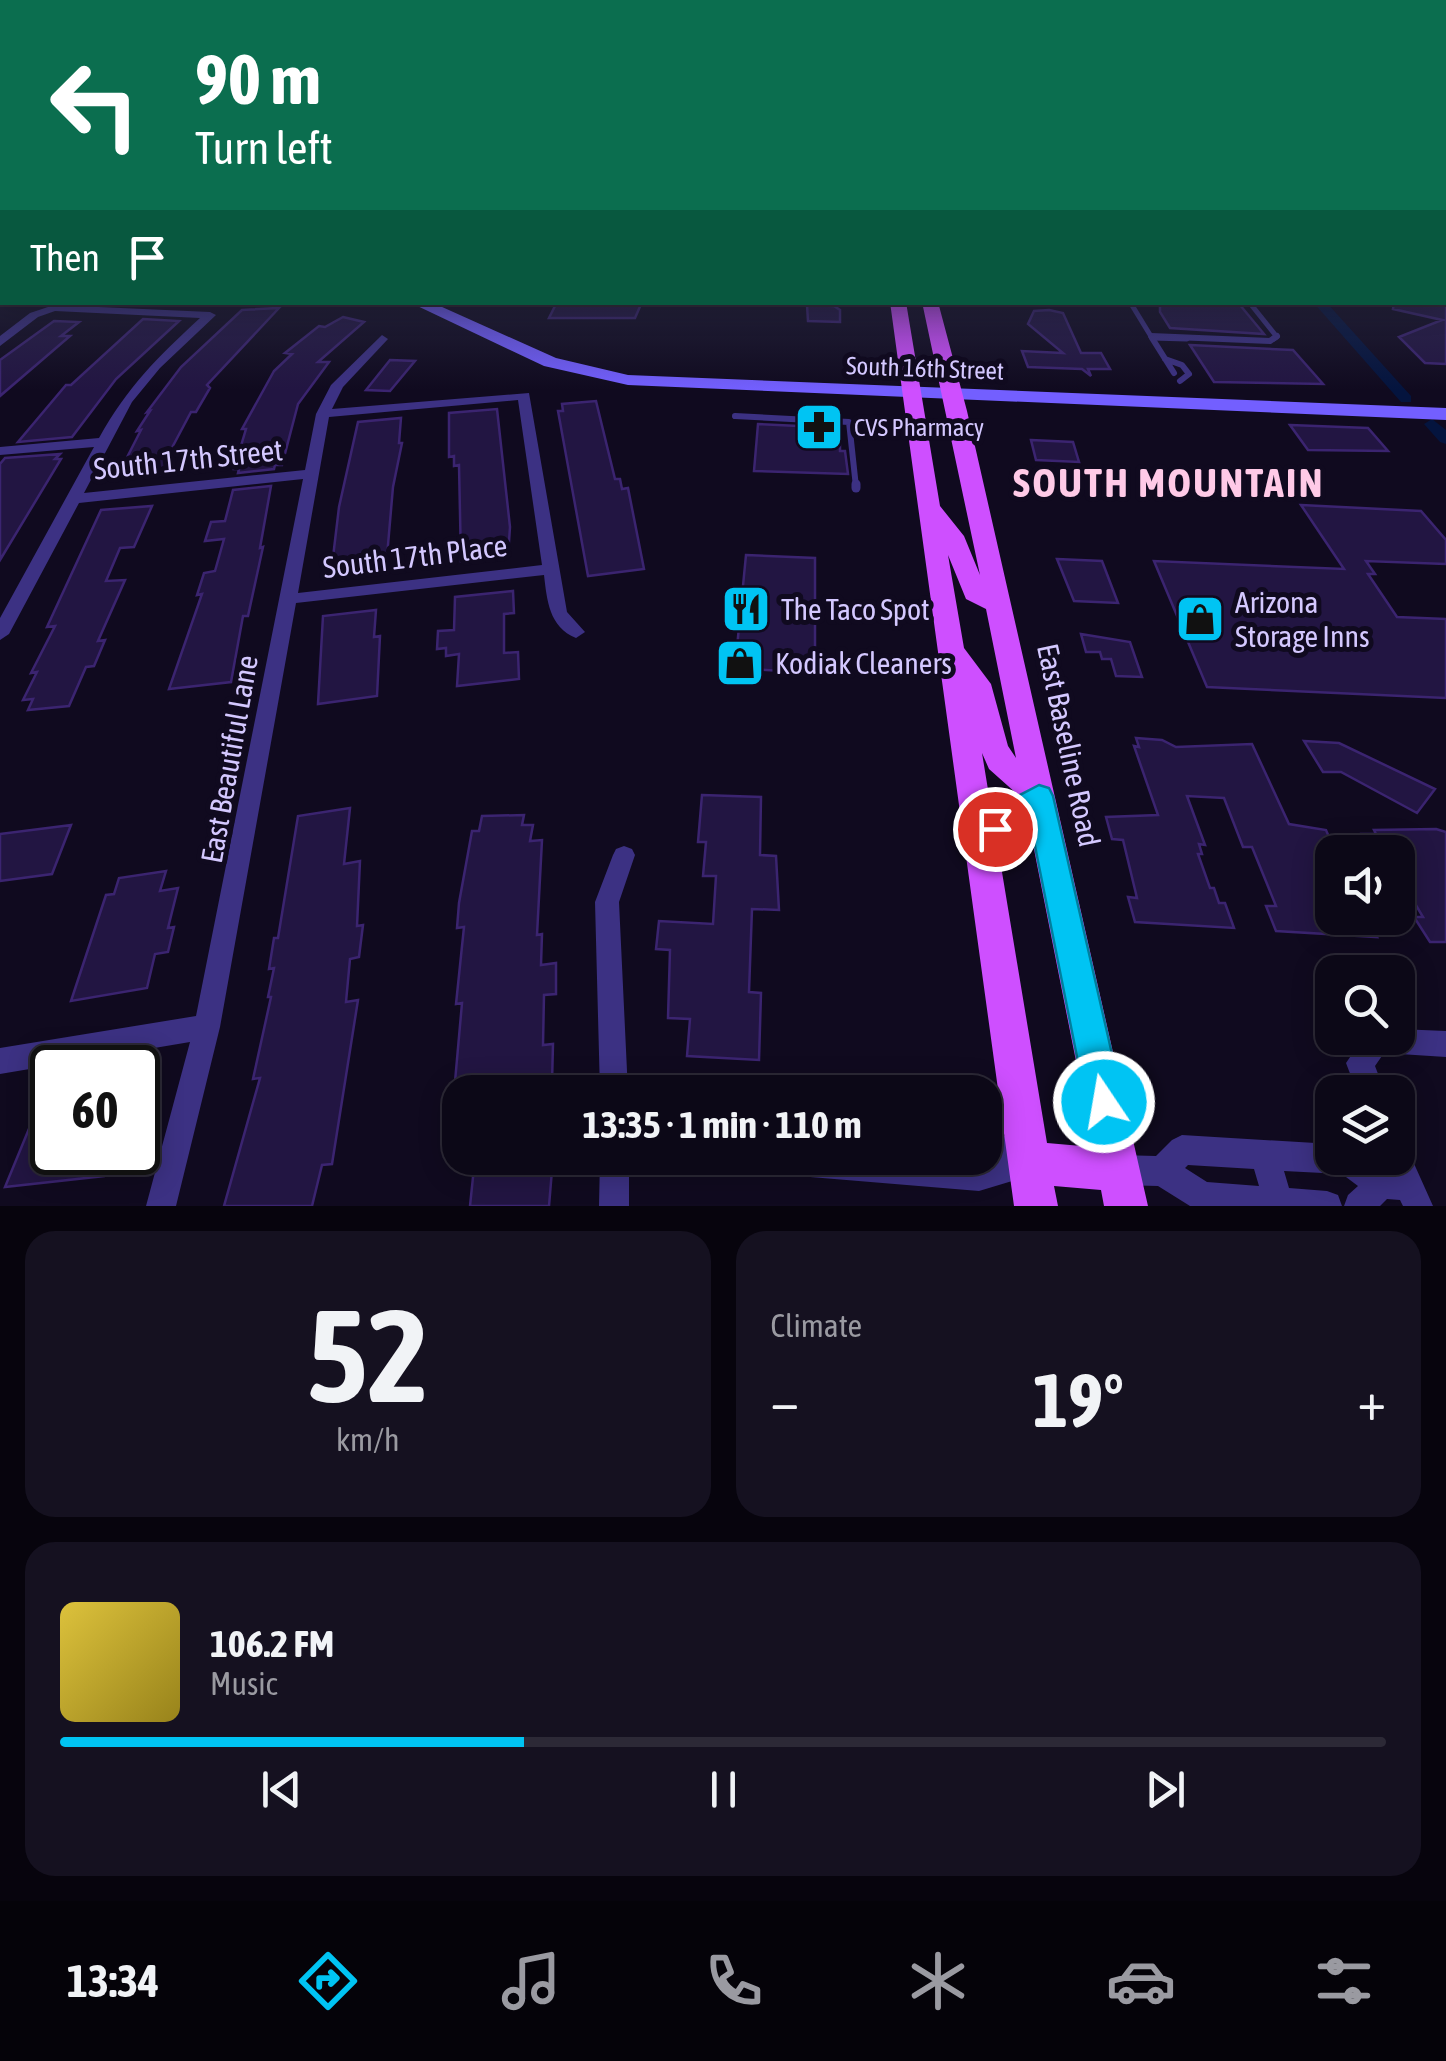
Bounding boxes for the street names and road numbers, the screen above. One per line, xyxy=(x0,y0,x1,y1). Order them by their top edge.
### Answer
street label: South 16th Street xyxy=(845,351,1005,385)
street label: South 17th Street xyxy=(92,432,284,486)
street label: South 17th Place xyxy=(321,528,509,584)
street label: East Baseline Road xyxy=(1031,640,1107,850)
street label: East Beautiful Lane xyxy=(194,652,264,866)

